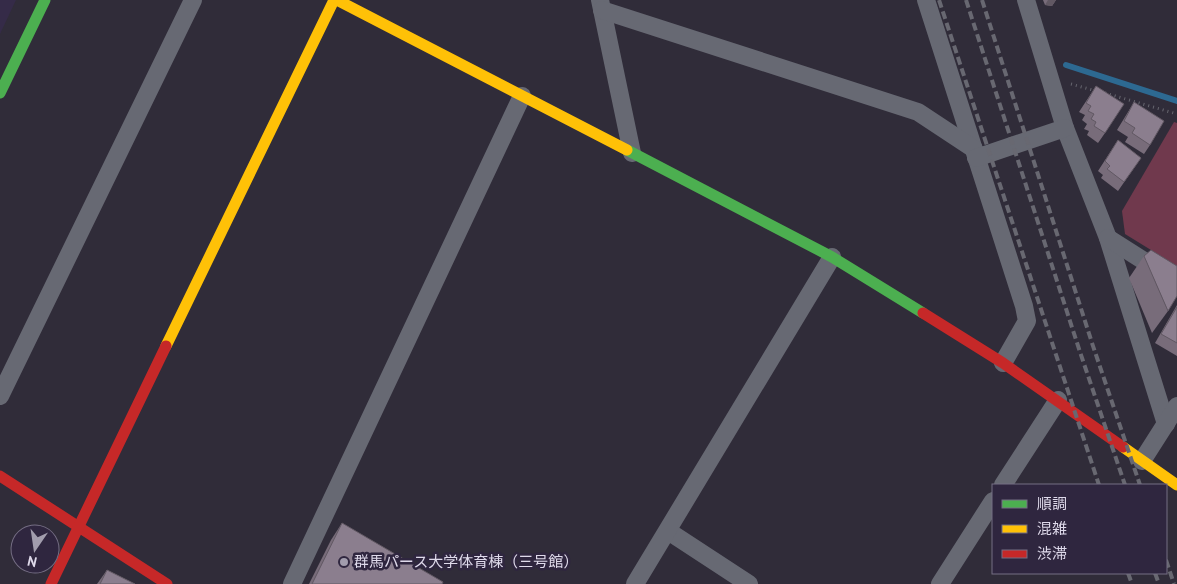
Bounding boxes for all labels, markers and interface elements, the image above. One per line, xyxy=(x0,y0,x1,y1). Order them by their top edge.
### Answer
legend xyxy=(992,484,1167,574)
text: 順調 xyxy=(1037,494,1067,513)
text: 混雑 xyxy=(1037,519,1067,538)
north arrow xyxy=(10,524,60,574)
text: 渋滞 xyxy=(1037,544,1067,563)
text: N xyxy=(26,552,39,571)
place label: 群馬パース大学体育棟（三号館） xyxy=(354,552,578,571)
marker: 群馬パース大学体育棟（三号館） xyxy=(338,556,350,568)

